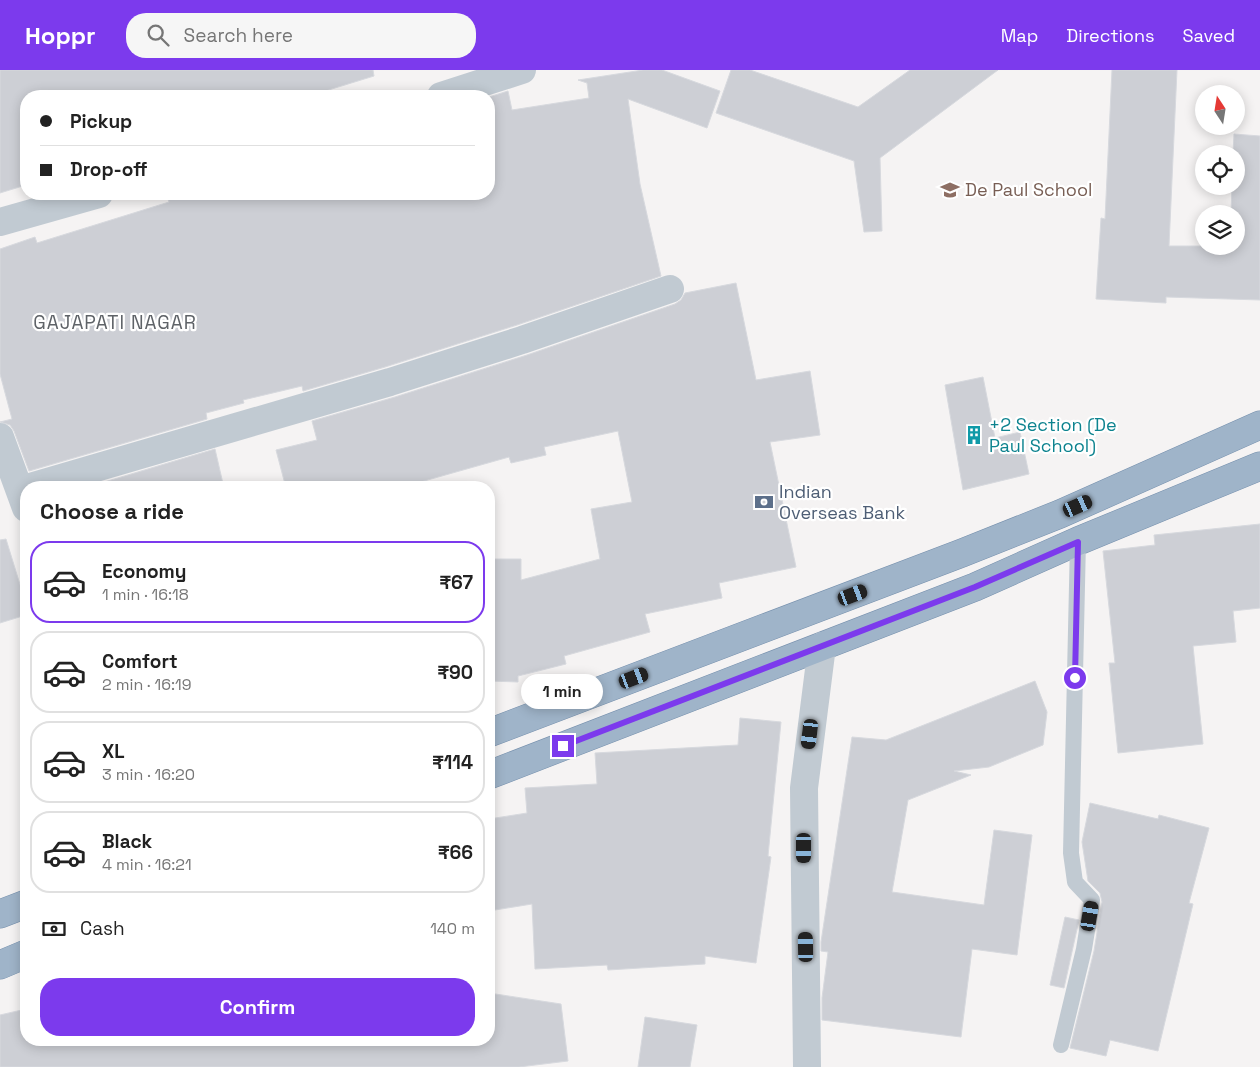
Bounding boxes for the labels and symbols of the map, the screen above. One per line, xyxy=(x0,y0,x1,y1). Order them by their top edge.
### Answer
north arrow xyxy=(1195,85,1245,135)
place label: De Paul School xyxy=(965,178,1092,201)
school or university icon: De Paul School xyxy=(939,179,961,201)
district label: GAJAPATI NAGAR xyxy=(33,310,197,335)
place label: +2 Section (De Paul School) xyxy=(989,413,1117,457)
building icon: +2 Section (De Paul School) xyxy=(963,424,985,446)
place label: Indian Overseas Bank xyxy=(779,480,905,524)
bank icon: Indian Overseas Bank xyxy=(753,491,775,513)
car xyxy=(1061,493,1094,519)
car xyxy=(836,583,869,607)
car xyxy=(617,666,650,690)
route start xyxy=(1064,667,1086,689)
callout: 1 min xyxy=(522,674,604,708)
car xyxy=(800,718,819,750)
route end xyxy=(552,735,574,757)
car xyxy=(796,833,811,863)
car xyxy=(1080,900,1099,932)
car xyxy=(798,932,813,962)

